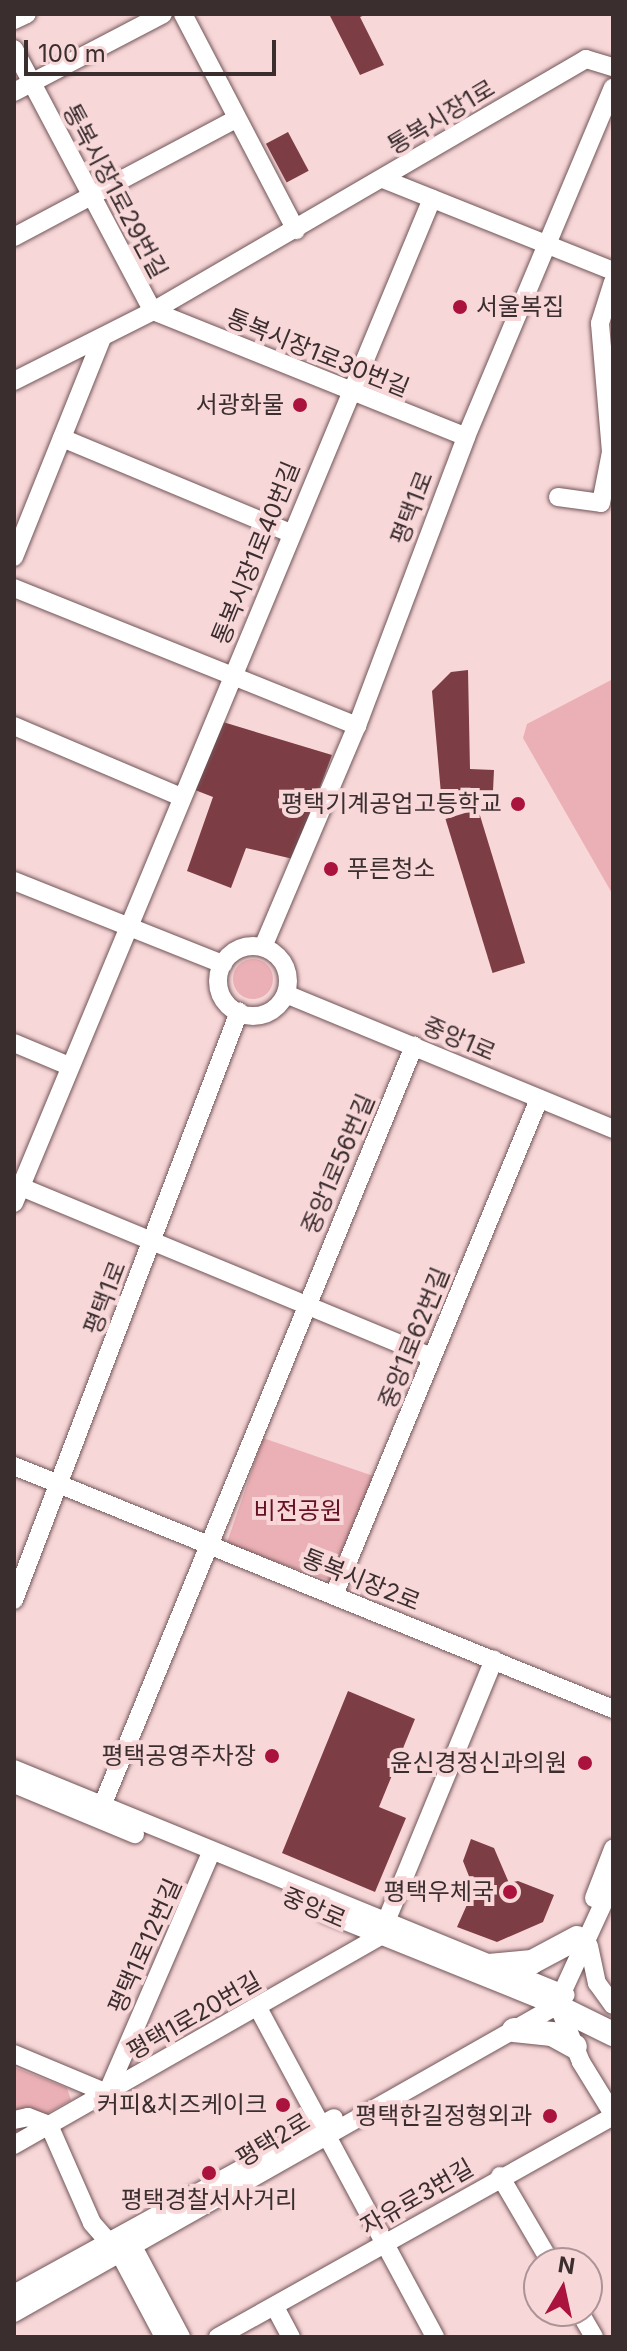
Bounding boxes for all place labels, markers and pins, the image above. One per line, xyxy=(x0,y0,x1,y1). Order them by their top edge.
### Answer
place label: 서울복집 xyxy=(476,293,564,321)
marker: 서울복집 xyxy=(451,298,469,316)
place label: 서광화물 xyxy=(196,391,284,419)
marker: 서광화물 xyxy=(291,396,309,414)
place label: 평택기계공업고등학교 xyxy=(281,790,502,818)
marker: 평택기계공업고등학교 xyxy=(509,795,527,813)
place label: 푸른청소 xyxy=(347,855,435,883)
marker: 푸른청소 xyxy=(322,860,340,878)
place label: 평택공영주차장 xyxy=(101,1742,256,1770)
marker: 평택공영주차장 xyxy=(263,1747,281,1765)
place label: 윤신경정신과의원 xyxy=(390,1749,567,1777)
marker: 윤신경정신과의원 xyxy=(574,1752,596,1774)
place label: 평택우체국 xyxy=(384,1878,494,1906)
marker: 평택우체국 xyxy=(501,1883,519,1901)
place label: 커피&치즈케이크 xyxy=(97,2091,267,2119)
marker: 커피&치즈케이크 xyxy=(274,2096,292,2114)
place label: 평택한길정형외과 xyxy=(355,2102,532,2130)
marker: 평택한길정형외과 xyxy=(539,2105,561,2127)
marker: 평택경찰서사거리 xyxy=(200,2164,218,2182)
place label: 평택경찰서사거리 xyxy=(121,2186,297,2214)

